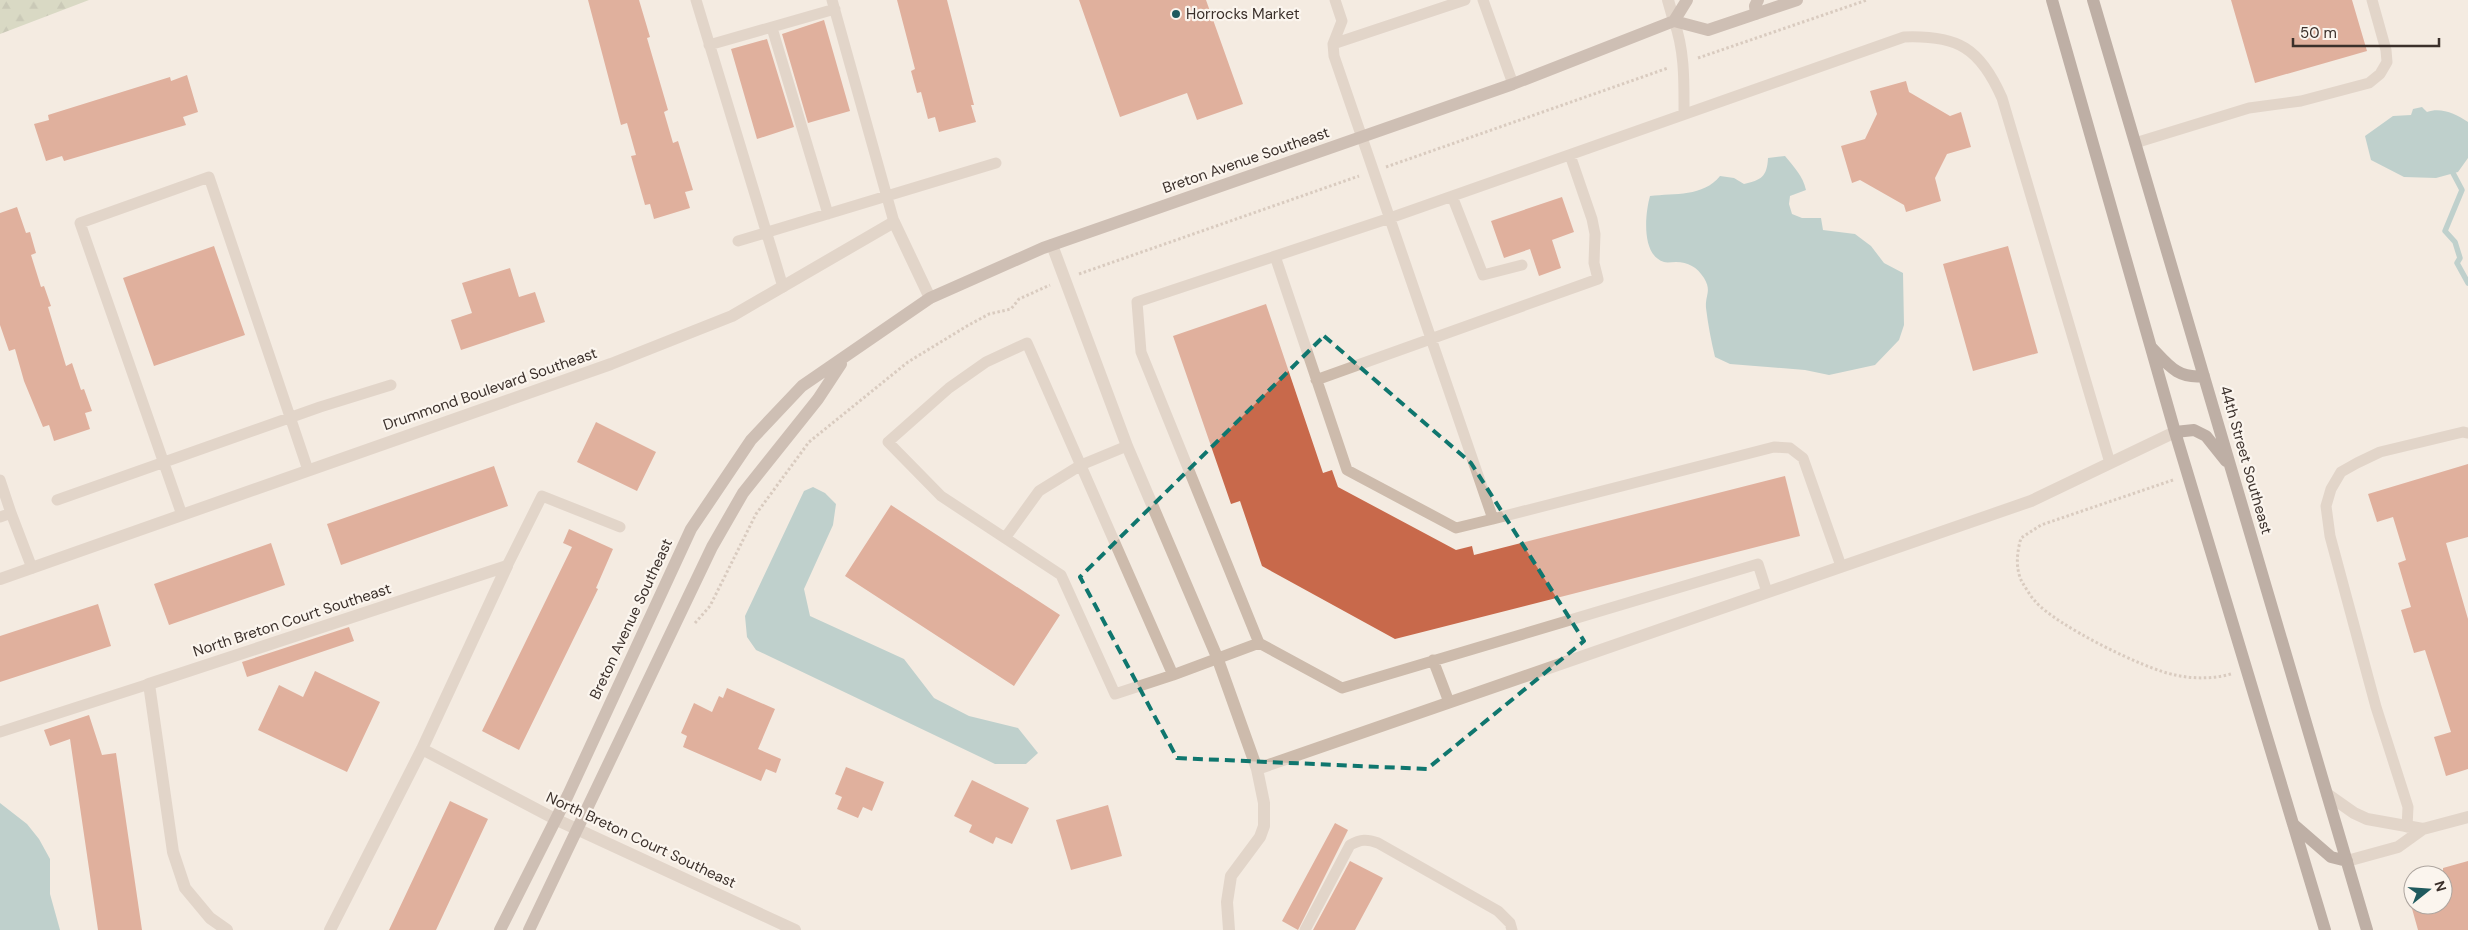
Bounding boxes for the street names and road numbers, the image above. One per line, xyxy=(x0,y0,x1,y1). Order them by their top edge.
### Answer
street label: Breton Avenue Southeast xyxy=(1160,122,1332,198)
street label: Drummond Boulevard Southeast xyxy=(380,343,600,435)
street label: 44th Street Southeast xyxy=(2215,383,2277,537)
street label: Breton Avenue Southeast xyxy=(585,535,677,703)
street label: North Breton Court Southeast xyxy=(190,578,394,662)
street label: North Breton Court Southeast xyxy=(543,787,739,893)

